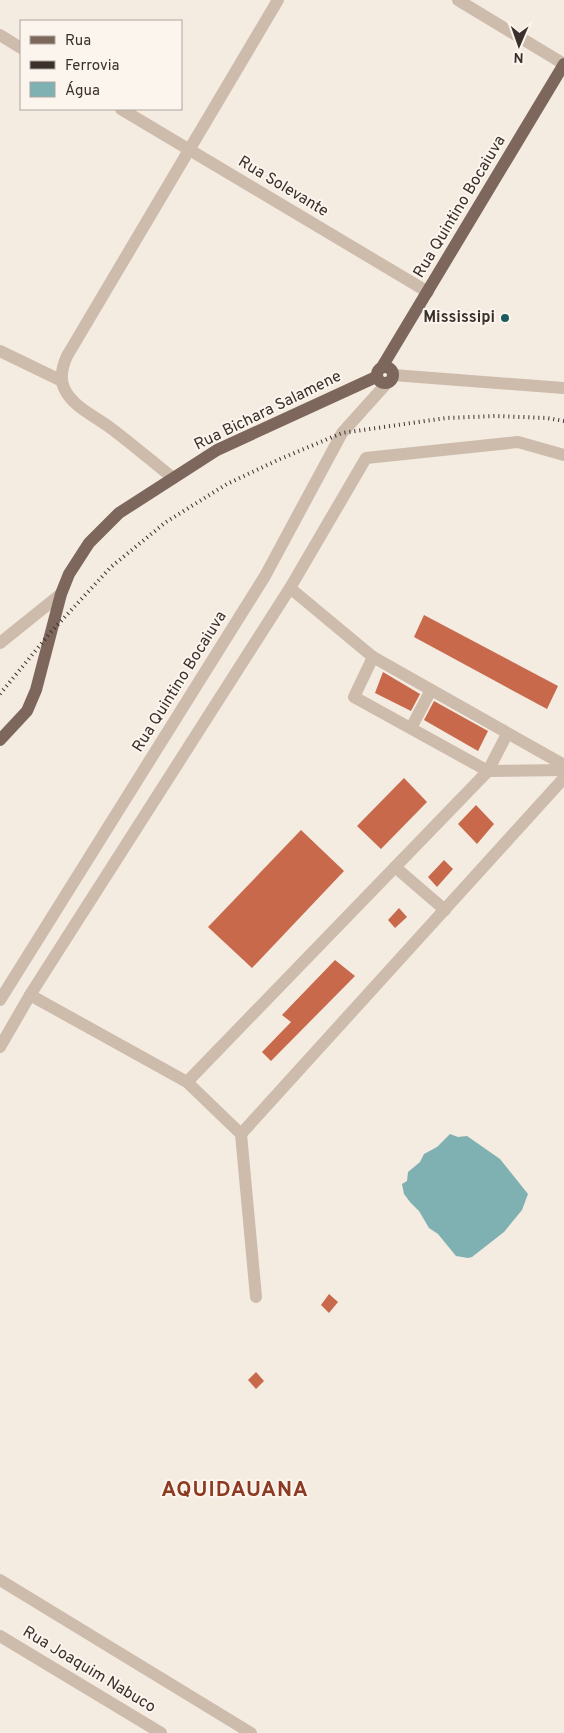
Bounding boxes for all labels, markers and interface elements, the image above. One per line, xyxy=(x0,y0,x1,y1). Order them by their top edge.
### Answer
legend xyxy=(20,20,182,110)
north arrow xyxy=(494,20,544,70)
text: Rua xyxy=(65,32,91,51)
text: N xyxy=(513,48,524,65)
text: Ferrovia xyxy=(65,57,119,76)
text: Água xyxy=(65,81,100,101)
street label: Rua Quintino Bocaiuva xyxy=(410,132,510,282)
street label: Rua Solevante xyxy=(234,152,332,222)
place label: Mississipi xyxy=(423,308,495,328)
marker: Mississipi xyxy=(499,312,511,324)
street label: Rua Bichara Salamene xyxy=(191,367,345,455)
street label: Rua Quintino Bocaiuva xyxy=(128,608,232,756)
district label: AQUIDAUANA xyxy=(161,1477,309,1504)
street label: Rua Joaquim Nabuco xyxy=(19,1622,159,1718)

